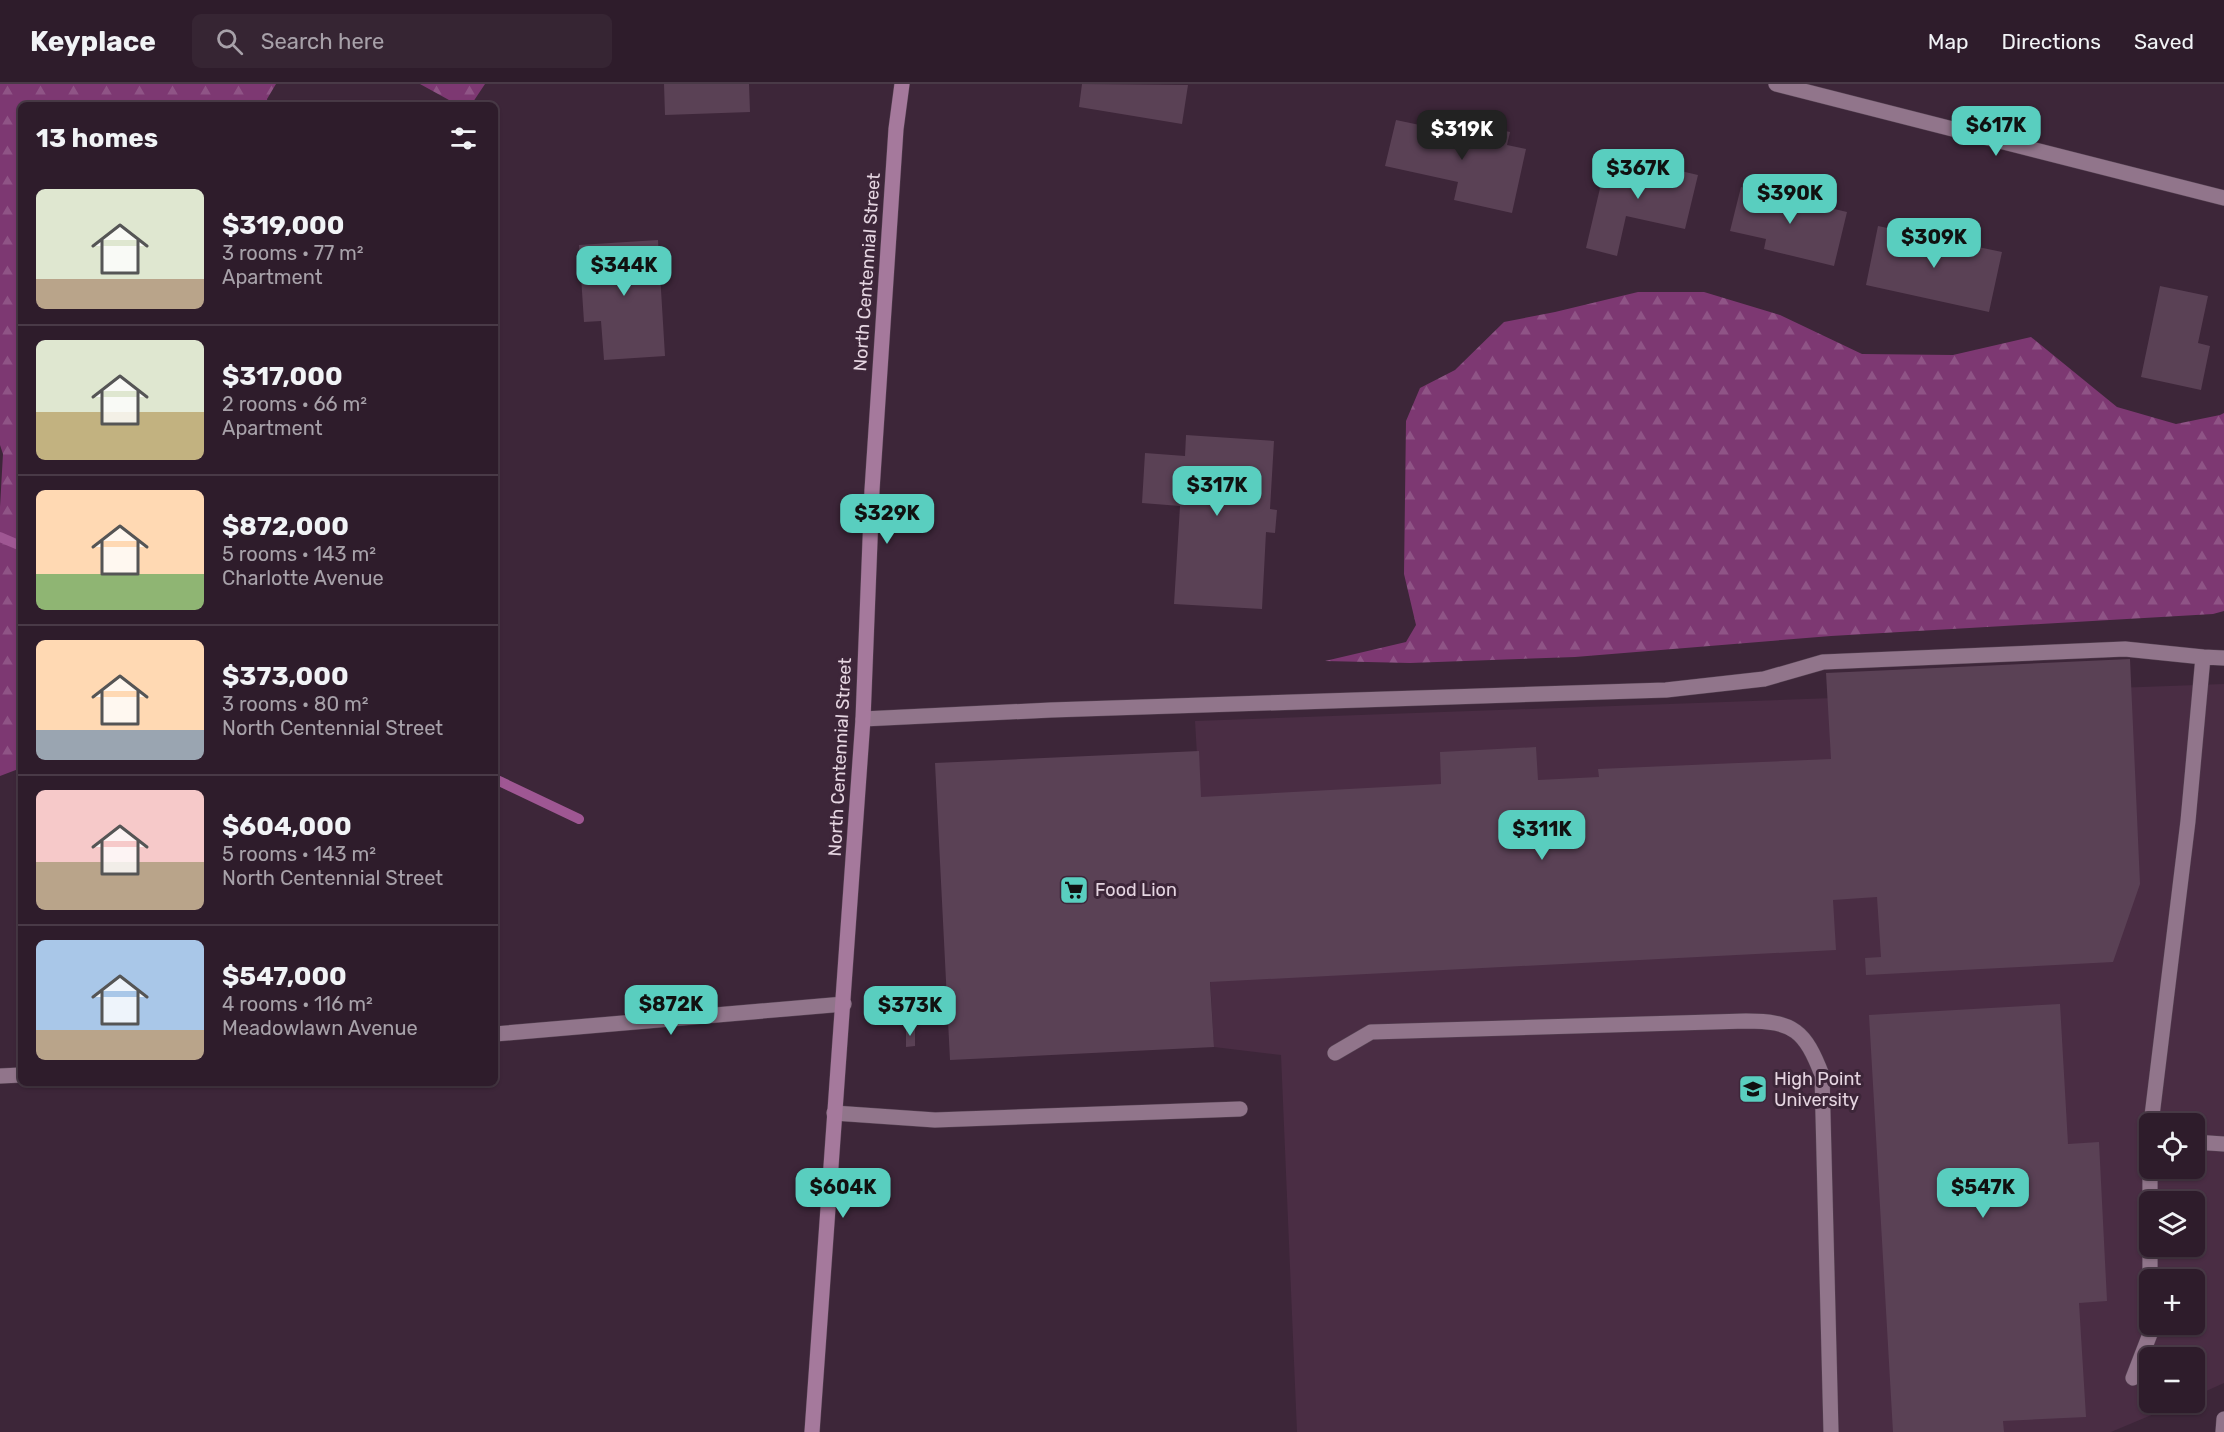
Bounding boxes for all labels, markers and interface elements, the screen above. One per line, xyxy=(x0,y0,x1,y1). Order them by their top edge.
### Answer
search box xyxy=(192,14,612,68)
text: Keyplace xyxy=(30,25,156,58)
icon: search xyxy=(213,25,246,58)
text: Search here xyxy=(261,28,384,55)
text: Map xyxy=(1928,29,1969,54)
text: Directions xyxy=(2002,29,2101,54)
text: Saved xyxy=(2134,29,2194,54)
pin: $617K xyxy=(1954,106,2038,157)
pin: $319K xyxy=(1420,110,1504,161)
text: $617K xyxy=(1966,113,2026,137)
text: $319K xyxy=(1431,117,1493,141)
icon: filters xyxy=(447,122,480,155)
text: 13 homes xyxy=(36,123,158,154)
pin: $367K xyxy=(1596,149,1680,200)
text: $367K xyxy=(1606,156,1670,180)
street label: North Centennial Street xyxy=(849,172,885,372)
pin: $390K xyxy=(1748,174,1832,225)
text: $390K xyxy=(1757,181,1823,205)
text: $319,000 xyxy=(222,210,344,241)
icon: home xyxy=(84,213,156,285)
pin: $309K xyxy=(1892,218,1976,269)
text: $309K xyxy=(1901,225,1967,249)
text: 3 rooms · 77 m² xyxy=(222,241,364,265)
pin: $344K xyxy=(582,246,666,297)
text: $344K xyxy=(590,253,658,277)
text: Apartment xyxy=(222,265,323,289)
text: $317,000 xyxy=(222,361,343,392)
icon: home xyxy=(84,364,156,436)
text: 2 rooms · 66 m² xyxy=(222,392,367,416)
text: Apartment xyxy=(222,416,323,440)
pin: $317K xyxy=(1175,466,1259,517)
text: $317K xyxy=(1187,473,1247,497)
pin: $329K xyxy=(845,494,929,545)
text: $329K xyxy=(854,501,920,525)
text: $872,000 xyxy=(222,511,349,542)
icon: home xyxy=(84,514,156,586)
text: 5 rooms · 143 m² xyxy=(222,542,376,566)
text: Charlotte Avenue xyxy=(222,566,384,590)
street label: North Centennial Street xyxy=(824,657,856,857)
text: $373,000 xyxy=(222,661,349,692)
icon: home xyxy=(84,664,156,736)
text: 3 rooms · 80 m² xyxy=(222,692,369,716)
text: North Centennial Street xyxy=(222,716,443,740)
pin: $311K xyxy=(1500,810,1584,861)
text: $604,000 xyxy=(222,811,352,842)
icon: home xyxy=(84,814,156,886)
text: $311K xyxy=(1512,817,1572,841)
text: 5 rooms · 143 m² xyxy=(222,842,376,866)
text: North Centennial Street xyxy=(222,866,443,890)
supermarket icon: Food Lion xyxy=(1058,874,1090,906)
place label: Food Lion xyxy=(1095,879,1177,901)
text: $547,000 xyxy=(222,961,347,992)
icon: home xyxy=(84,964,156,1036)
pin: $872K xyxy=(629,985,713,1036)
pin: $373K xyxy=(868,986,952,1037)
text: 4 rooms · 116 m² xyxy=(222,992,373,1016)
text: $872K xyxy=(639,992,703,1016)
text: $373K xyxy=(878,993,942,1017)
text: Meadowlawn Avenue xyxy=(222,1016,418,1040)
place label: High Point University xyxy=(1774,1068,1861,1111)
school or university icon: High Point University xyxy=(1737,1073,1769,1105)
map controls xyxy=(2139,1113,2205,1413)
button: locate xyxy=(2139,1113,2205,1179)
pin: $604K xyxy=(801,1168,885,1219)
pin: $547K xyxy=(1941,1168,2025,1219)
text: $604K xyxy=(810,1175,876,1199)
text: $547K xyxy=(1951,1175,2015,1199)
button: layers xyxy=(2139,1191,2205,1257)
button: + xyxy=(2139,1269,2205,1335)
button: − xyxy=(2139,1347,2205,1413)

